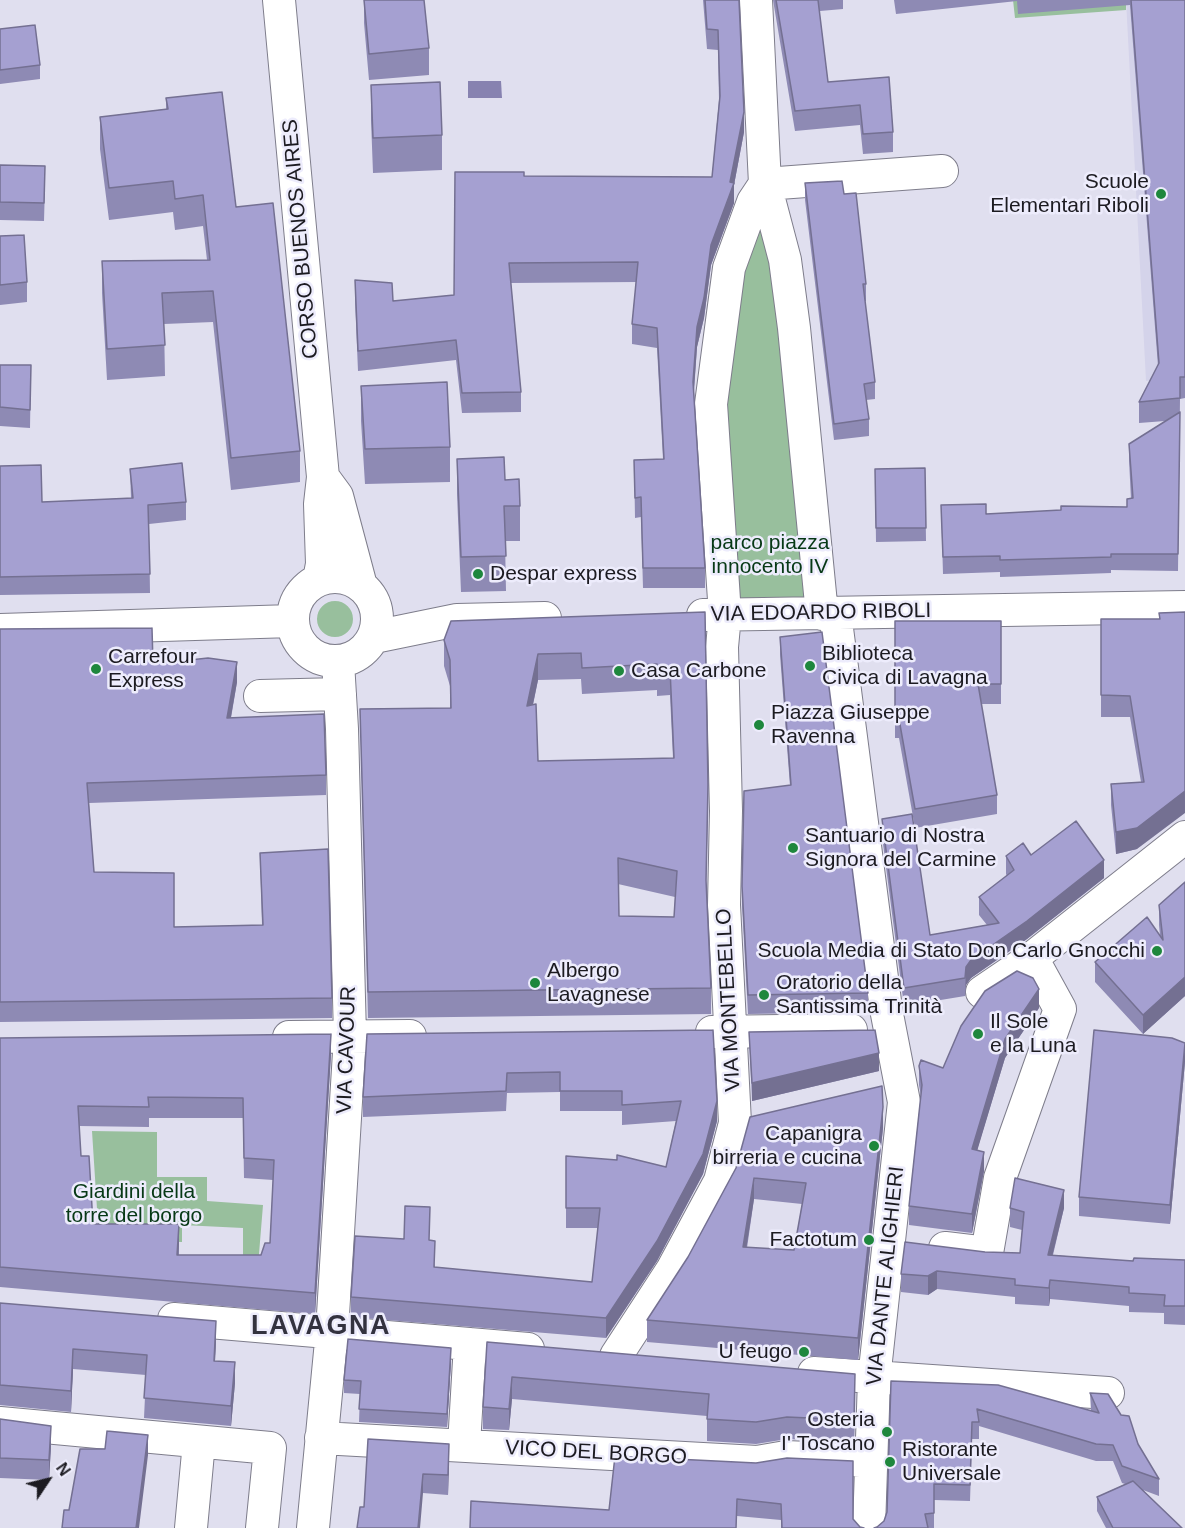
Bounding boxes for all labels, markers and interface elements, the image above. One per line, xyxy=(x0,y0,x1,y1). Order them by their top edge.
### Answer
street label: CORSO BUENOS AIRES xyxy=(278,118,324,360)
place label: Scuole Elementari Riboli xyxy=(990,169,1149,219)
marker: Scuole Elementari Riboli xyxy=(1154,187,1168,201)
park label: parco piazza innocento IV xyxy=(710,530,830,580)
place label: Despar express xyxy=(490,561,637,587)
marker: Despar express xyxy=(471,567,485,581)
street label: VIA EDOARDO RIBOLI xyxy=(711,598,931,628)
place label: Biblioteca Civica di Lavagna xyxy=(822,641,988,691)
place label: Carrefour Express xyxy=(108,644,197,694)
place label: Casa Carbone xyxy=(631,658,766,684)
marker: Biblioteca Civica di Lavagna xyxy=(803,659,817,673)
marker: Carrefour Express xyxy=(89,662,103,676)
marker: Casa Carbone xyxy=(612,664,626,678)
place label: Piazza Giuseppe Ravenna xyxy=(771,700,930,750)
marker: Piazza Giuseppe Ravenna xyxy=(752,718,766,732)
place label: Santuario di Nostra Signora del Carmine xyxy=(805,823,996,873)
marker: Santuario di Nostra Signora del Carmine xyxy=(786,841,800,855)
street label: VIA MONTEBELLO xyxy=(712,908,746,1092)
place label: Scuola Media di Stato Don Carlo Gnocchi xyxy=(757,938,1145,964)
marker: Scuola Media di Stato Don Carlo Gnocchi xyxy=(1150,944,1164,958)
place label: Albergo Lavagnese xyxy=(547,958,650,1008)
place label: Oratorio della Santissima Trinità xyxy=(776,970,942,1020)
marker: Albergo Lavagnese xyxy=(528,976,542,990)
street label: VIA CAVOUR xyxy=(332,986,362,1114)
marker: Oratorio della Santissima Trinità xyxy=(757,988,771,1002)
place label: Il Sole e la Luna xyxy=(990,1009,1076,1059)
marker: Il Sole e la Luna xyxy=(971,1027,985,1041)
place label: Capanigra birreria e cucina xyxy=(713,1121,862,1171)
marker: Capanigra birreria e cucina xyxy=(867,1139,881,1153)
street label: VIA DANTE ALIGHIERI xyxy=(862,1165,910,1387)
park label: Giardini della torre del borgo xyxy=(66,1179,202,1229)
place label: Factotum xyxy=(769,1227,857,1253)
marker: Factotum xyxy=(862,1233,876,1247)
district label: LAVAGNA xyxy=(251,1311,391,1343)
place label: U feugo xyxy=(718,1339,792,1365)
marker: U feugo xyxy=(797,1345,811,1359)
place label: Osteria I' Toscano xyxy=(781,1407,875,1457)
marker: Osteria I' Toscano xyxy=(880,1425,894,1439)
street label: VICO DEL BORGO xyxy=(504,1436,688,1470)
place label: Ristorante Universale xyxy=(902,1437,1001,1487)
north arrow xyxy=(18,1450,78,1510)
marker: Ristorante Universale xyxy=(883,1455,897,1469)
text: N xyxy=(53,1460,73,1479)

